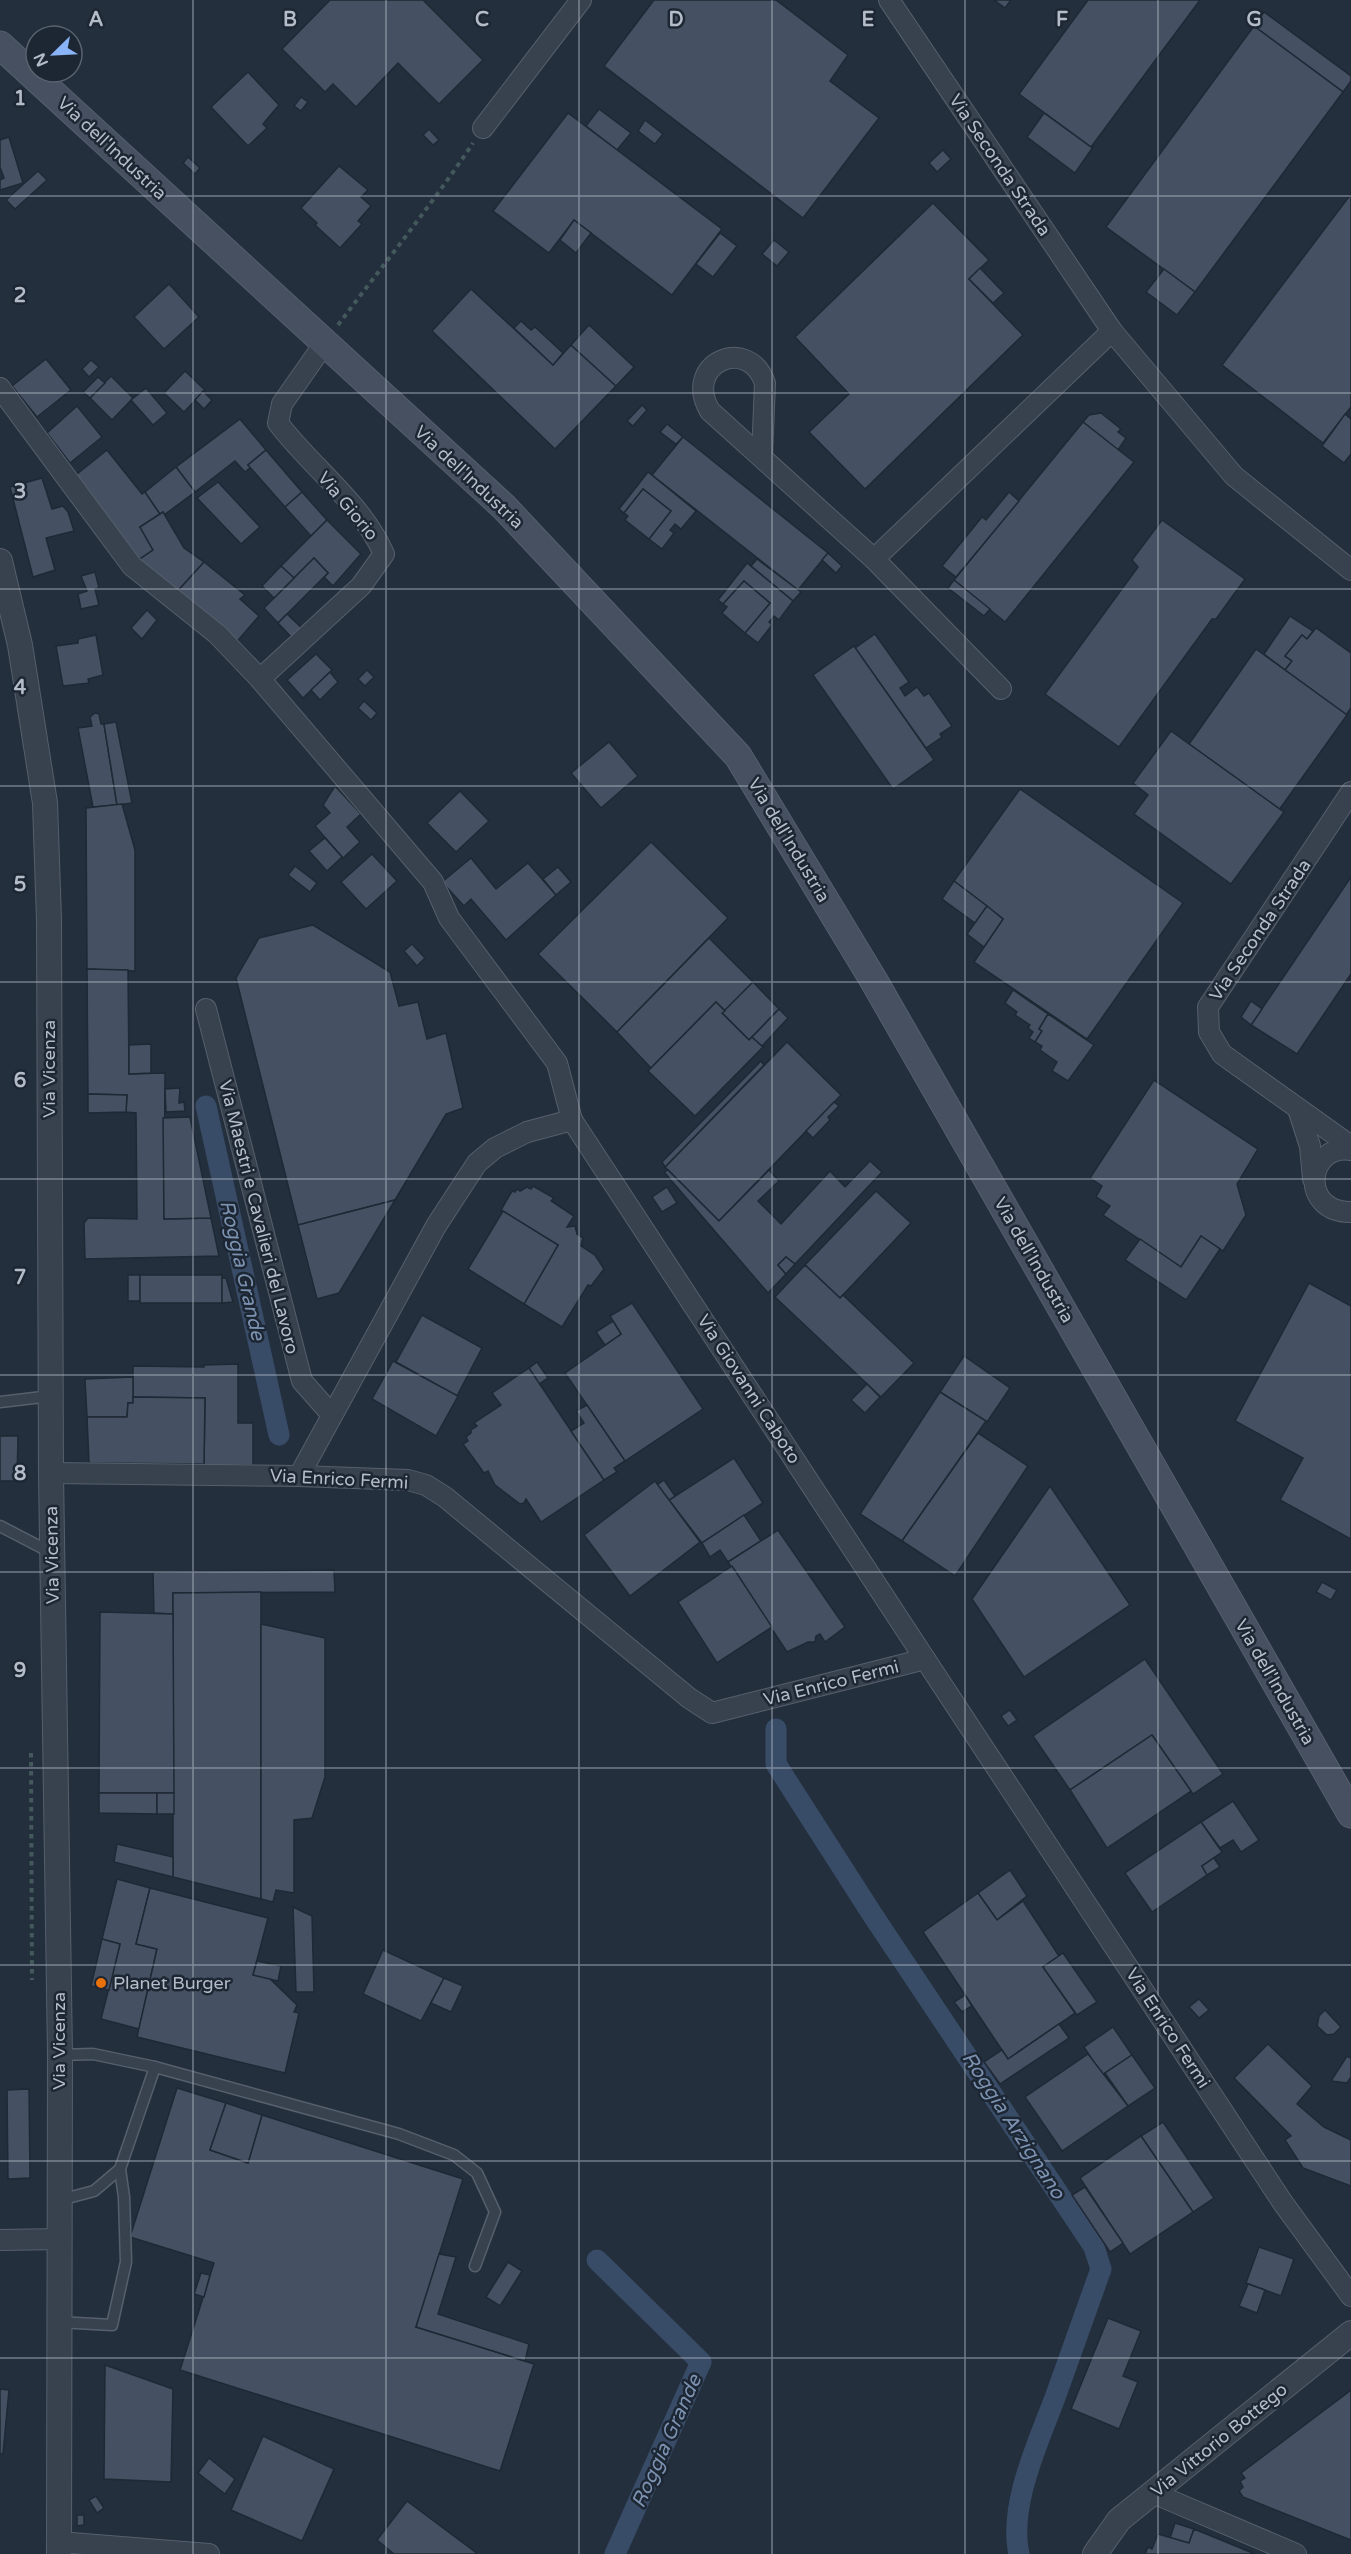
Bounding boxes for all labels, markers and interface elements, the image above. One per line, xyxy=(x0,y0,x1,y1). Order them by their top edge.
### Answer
text: A xyxy=(89,8,104,32)
text: B xyxy=(283,8,297,32)
text: C xyxy=(475,8,489,32)
text: D xyxy=(668,8,684,32)
text: E xyxy=(862,8,875,32)
text: F xyxy=(1056,8,1068,32)
text: G xyxy=(1246,8,1262,32)
north arrow xyxy=(24,24,84,84)
text: N xyxy=(29,50,53,70)
text: 1 xyxy=(14,87,26,111)
street label: Via Seconda Strada xyxy=(944,90,1056,240)
street label: Via dell'Industria xyxy=(53,92,171,204)
text: 2 xyxy=(14,284,26,308)
street label: Via dell'Industria xyxy=(410,421,528,533)
street label: Via Giorio xyxy=(313,467,383,545)
text: 3 xyxy=(14,480,26,504)
text: 4 xyxy=(14,676,27,700)
street label: Via dell'Industria xyxy=(743,774,835,906)
street label: Via Seconda Strada xyxy=(1204,855,1316,1005)
text: 5 xyxy=(14,873,26,897)
street label: Via Vicenza xyxy=(38,1020,60,1118)
text: 6 xyxy=(14,1069,26,1093)
street label: Via Maestri e Cavalieri del Lavoro xyxy=(214,1078,304,1356)
street label: Via dell'Industria xyxy=(989,1193,1079,1327)
water label: Roggia Grande xyxy=(214,1198,270,1344)
text: 7 xyxy=(14,1266,26,1290)
street label: Via Giovanni Caboto xyxy=(692,1310,806,1468)
text: 8 xyxy=(14,1462,26,1486)
street label: Via Enrico Fermi xyxy=(269,1464,409,1494)
street label: Via Vicenza xyxy=(40,1506,64,1604)
street label: Via dell'Industria xyxy=(1230,1615,1320,1749)
street label: Via Enrico Fermi xyxy=(761,1656,901,1710)
text: 9 xyxy=(14,1659,26,1683)
street label: Via Enrico Fermi xyxy=(1121,1964,1215,2092)
place label: Planet Burger xyxy=(113,1972,231,1994)
marker: Planet Burger xyxy=(94,1976,108,1990)
street label: Via Vicenza xyxy=(48,1992,70,2090)
water label: Roggia Arzignano xyxy=(957,2047,1070,2204)
water label: Roggia Grande xyxy=(627,2370,708,2512)
street label: Via Vittorio Bottego xyxy=(1146,2378,1292,2502)

